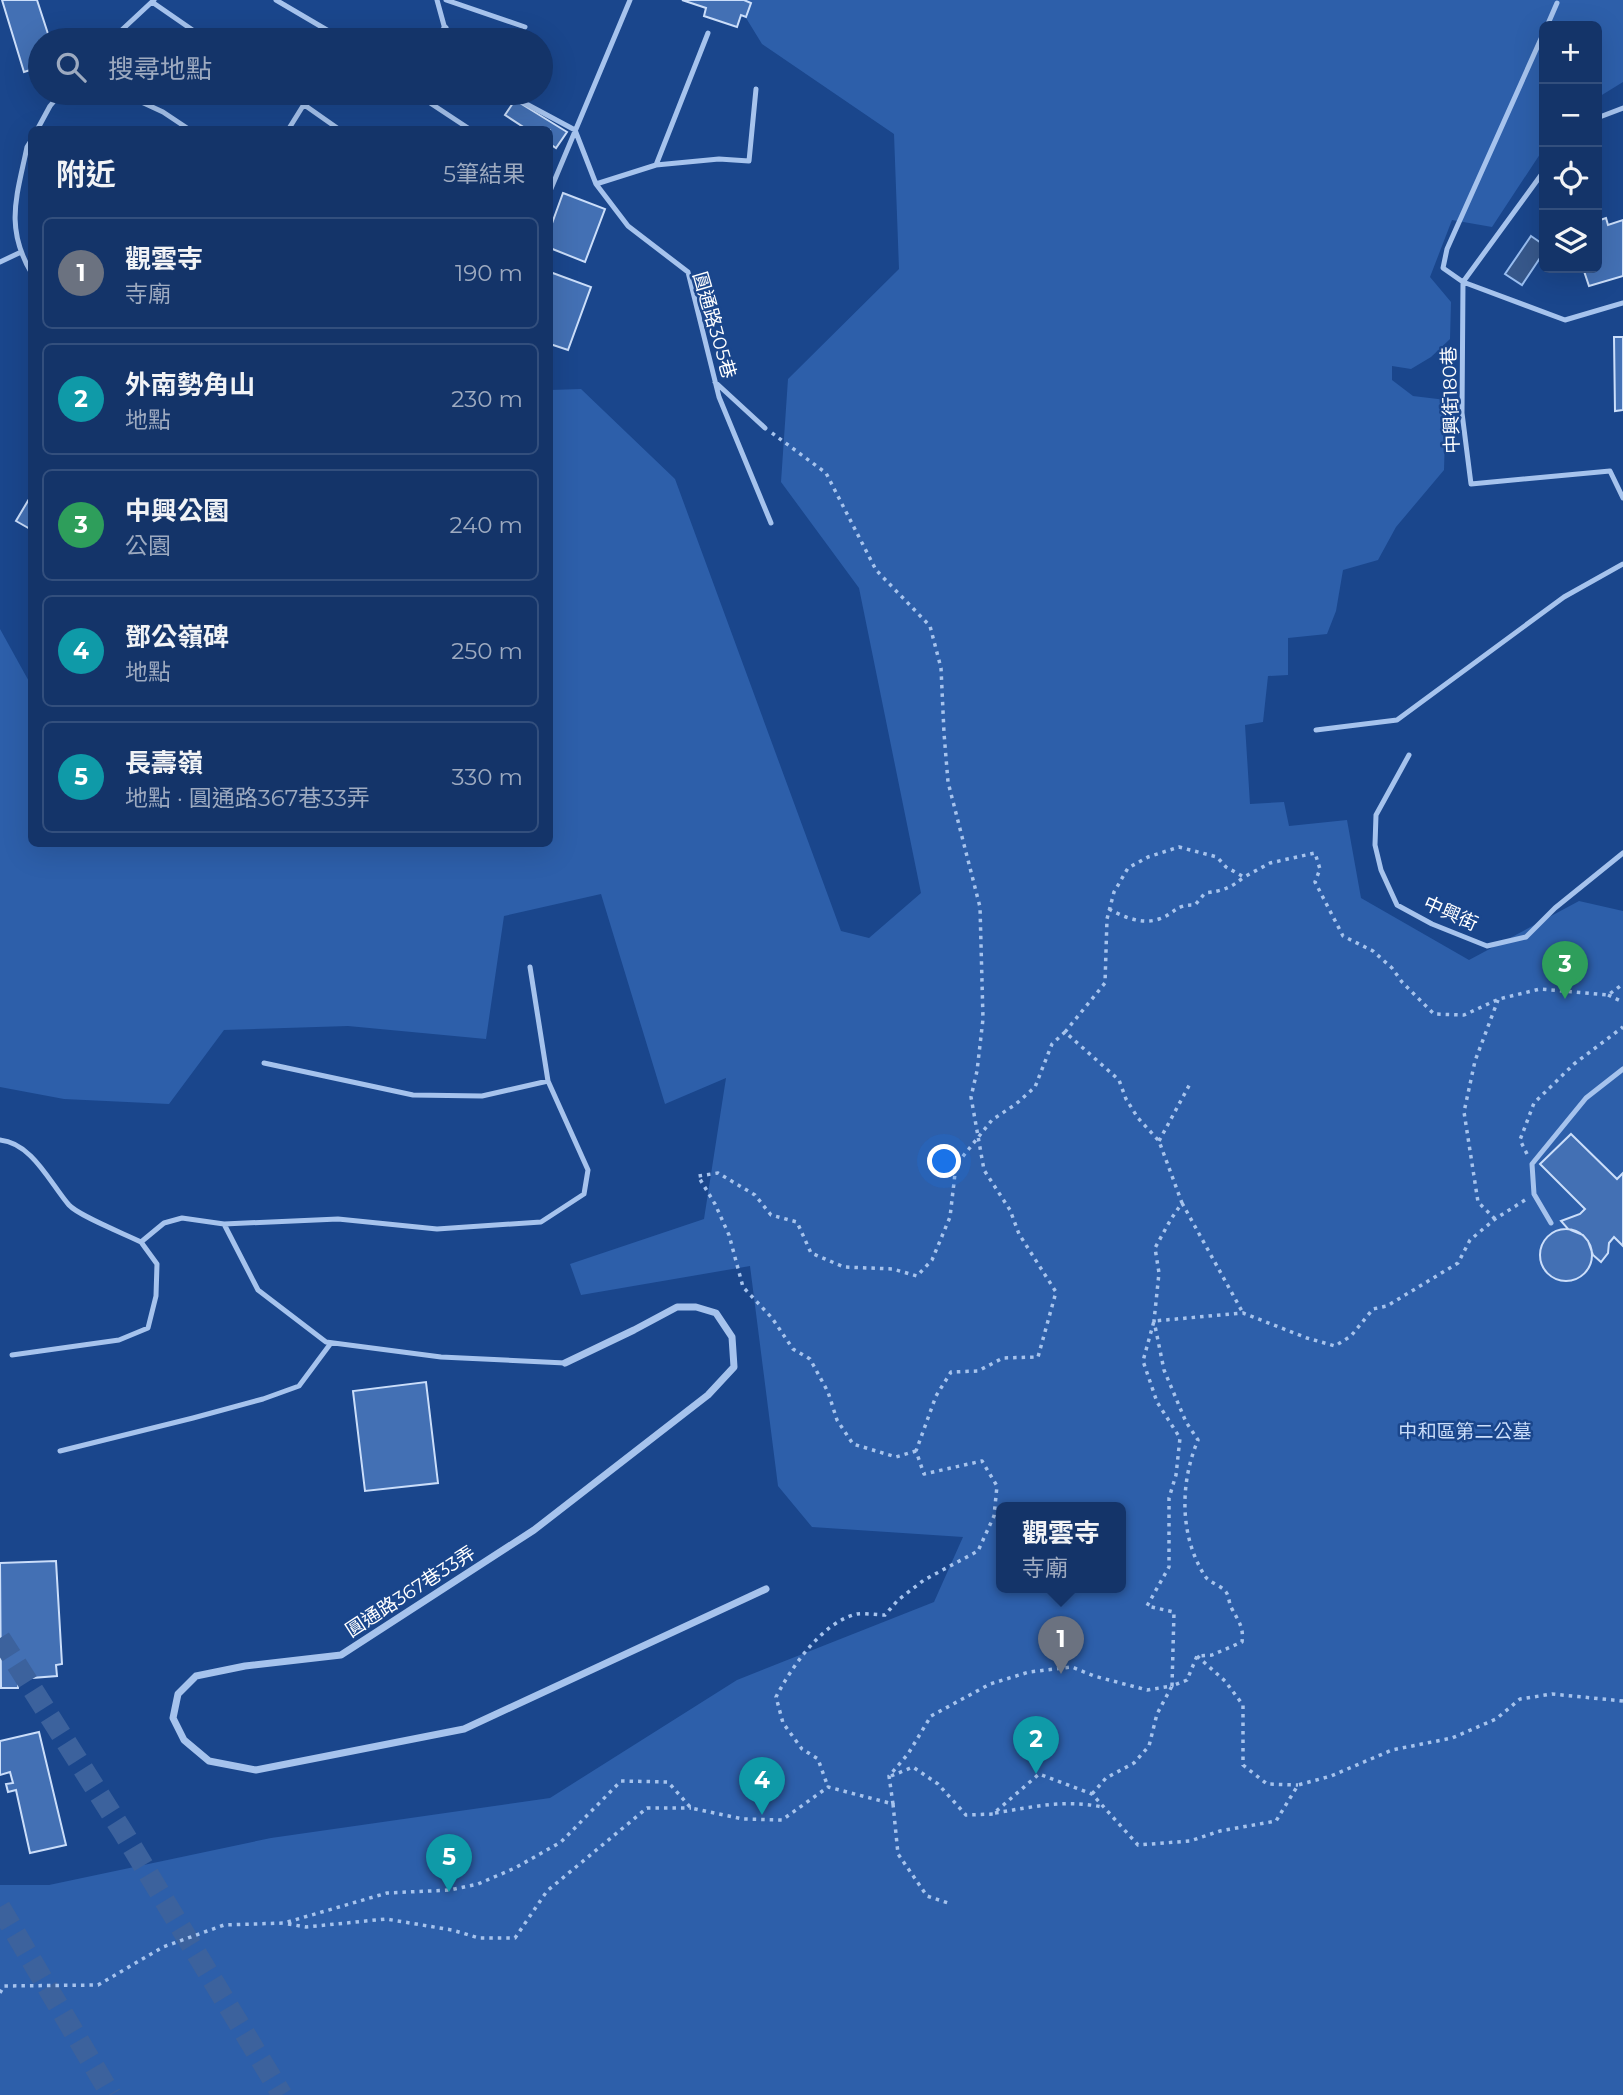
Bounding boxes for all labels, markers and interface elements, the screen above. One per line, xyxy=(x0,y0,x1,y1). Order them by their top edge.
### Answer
map controls xyxy=(1539,21,1602,273)
button: + xyxy=(1539,21,1602,84)
search box xyxy=(28,28,553,105)
icon: search xyxy=(52,48,90,86)
text: 搜尋地點 xyxy=(108,53,212,85)
button: − xyxy=(1539,84,1602,147)
button: locate xyxy=(1539,147,1602,210)
text: 附近 xyxy=(56,156,116,193)
text: 5筆結果 xyxy=(443,160,525,188)
button: layers xyxy=(1539,210,1602,273)
text: 觀雲寺 xyxy=(125,243,203,275)
text: 1 xyxy=(76,259,86,287)
text: 190 m xyxy=(455,259,523,287)
street label: 圓通路305巷 xyxy=(688,269,741,381)
text: 寺廟 xyxy=(125,280,171,308)
street label: 中興街180巷 xyxy=(1437,346,1464,454)
text: 外南勢角山 xyxy=(125,369,255,401)
text: 2 xyxy=(74,385,88,413)
text: 230 m xyxy=(451,385,523,413)
text: 地點 xyxy=(125,406,171,434)
text: 中興公園 xyxy=(125,495,229,527)
text: 3 xyxy=(74,511,88,539)
text: 240 m xyxy=(450,511,523,539)
text: 公園 xyxy=(125,532,171,560)
text: 鄧公嶺碑 xyxy=(125,621,229,653)
text: 4 xyxy=(73,637,89,665)
text: 250 m xyxy=(451,637,523,665)
text: 地點 xyxy=(125,658,171,686)
text: 長壽嶺 xyxy=(125,747,203,779)
text: 5 xyxy=(74,763,88,791)
text: 330 m xyxy=(452,763,523,791)
text: 地點 · 圓通路367巷33弄 xyxy=(125,784,370,812)
street label: 中興街 xyxy=(1420,891,1482,936)
pin: 3 xyxy=(1542,941,1588,999)
your location xyxy=(927,1144,961,1178)
park label: 中和區第二公墓 xyxy=(1398,1420,1532,1443)
popup xyxy=(996,1502,1126,1593)
text: 觀雲寺 xyxy=(1022,1517,1100,1549)
street label: 圓通路367巷33弄 xyxy=(341,1541,479,1642)
text: 寺廟 xyxy=(1022,1554,1068,1582)
pin: 1 xyxy=(1038,1616,1084,1674)
pin: 2 xyxy=(1013,1716,1059,1774)
pin: 4 xyxy=(739,1757,785,1815)
pin: 5 xyxy=(426,1834,472,1892)

